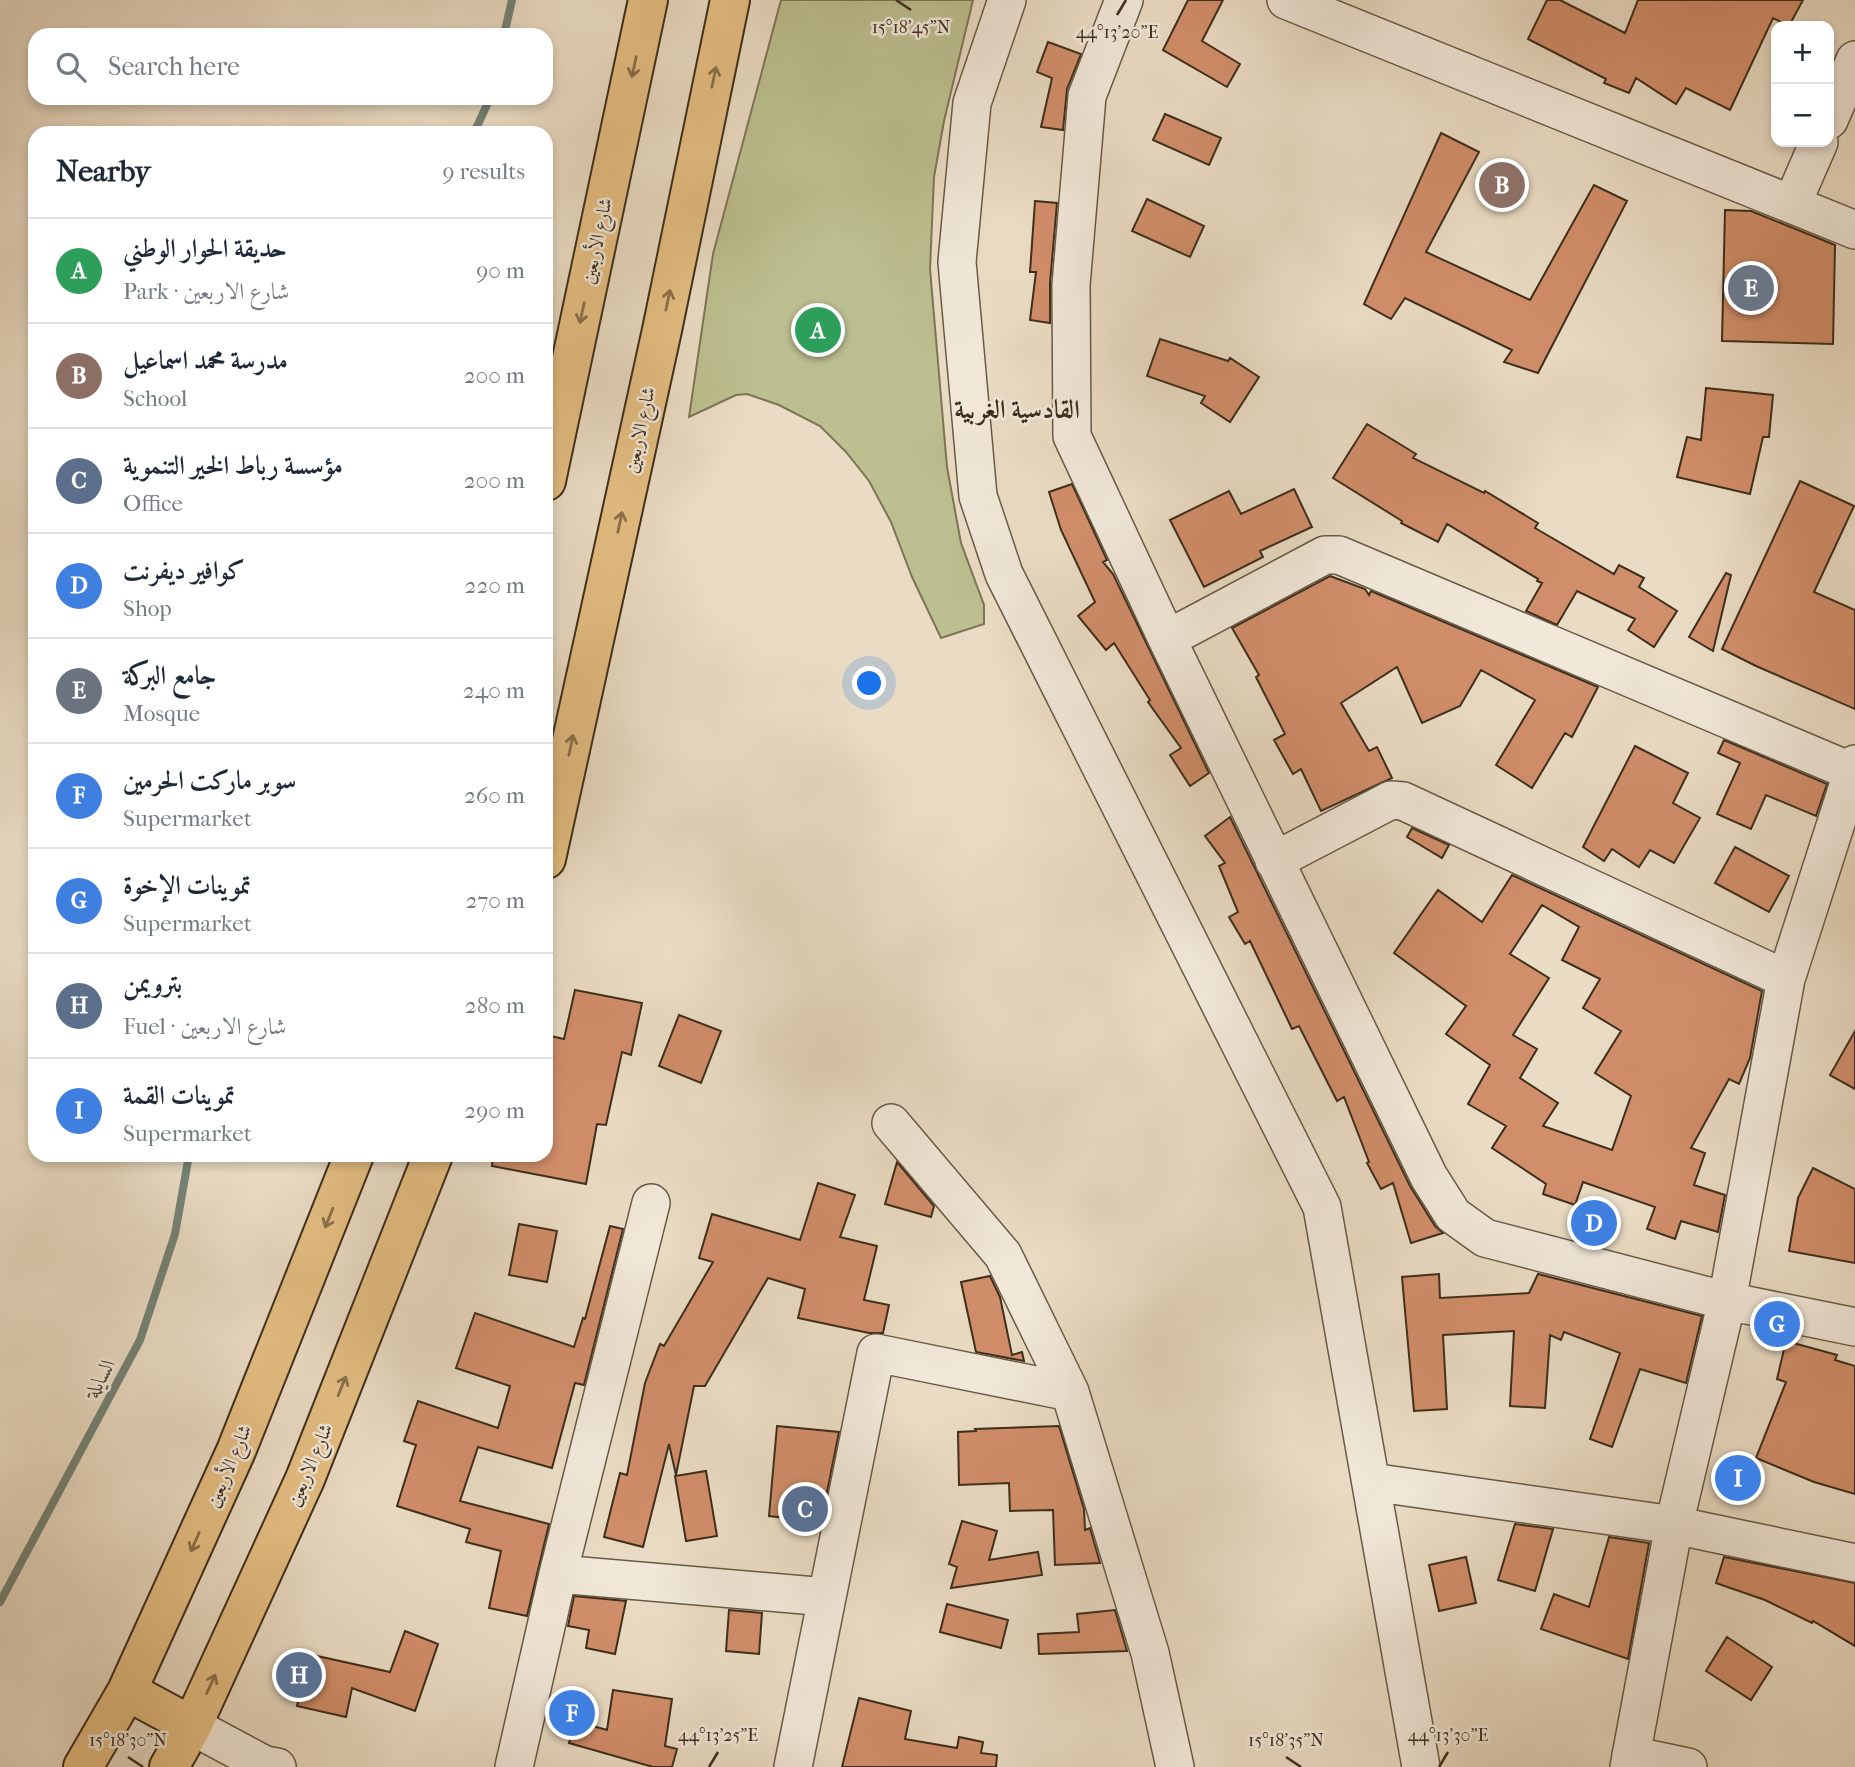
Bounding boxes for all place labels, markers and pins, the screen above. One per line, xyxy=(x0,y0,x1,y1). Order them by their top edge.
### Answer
pin: B xyxy=(1479,159,1525,211)
pin: E xyxy=(1728,262,1774,314)
pin: A xyxy=(795,304,841,356)
pin: D xyxy=(1571,1197,1617,1249)
pin: G xyxy=(1754,1298,1800,1350)
pin: I xyxy=(1715,1452,1761,1504)
pin: C xyxy=(782,1483,828,1535)
pin: H xyxy=(276,1649,322,1701)
pin: F xyxy=(549,1687,595,1739)

